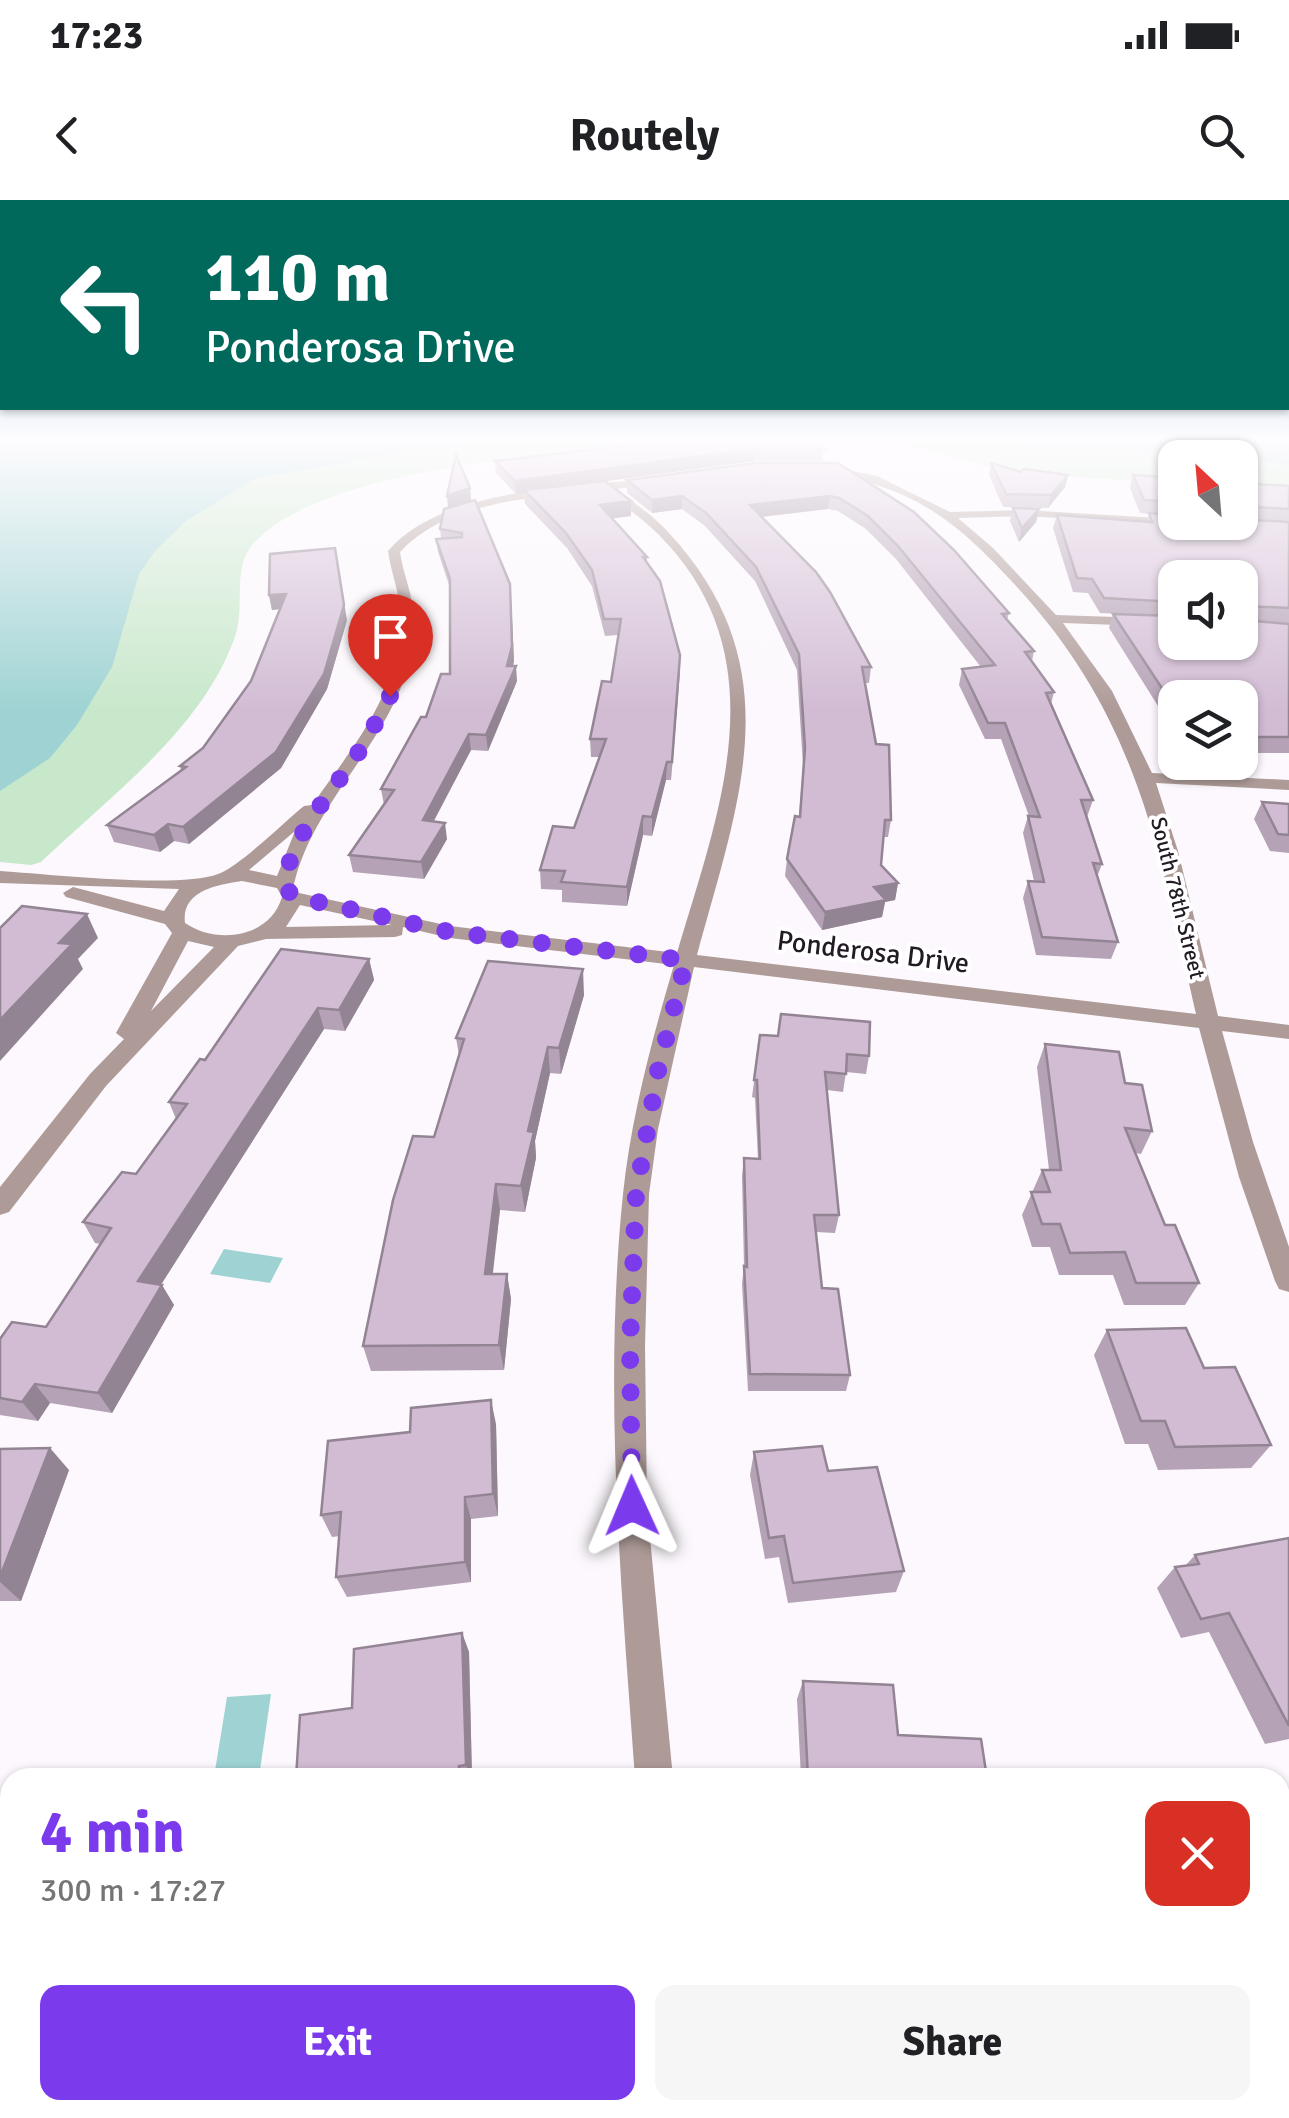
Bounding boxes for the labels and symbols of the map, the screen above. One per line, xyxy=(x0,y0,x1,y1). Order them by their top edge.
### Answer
north arrow xyxy=(1158,440,1258,540)
pin xyxy=(348,594,433,697)
street label: South 78th Street xyxy=(1145,814,1211,982)
street label: Ponderosa Drive xyxy=(775,923,971,981)
position arrow xyxy=(580,1454,684,1558)

